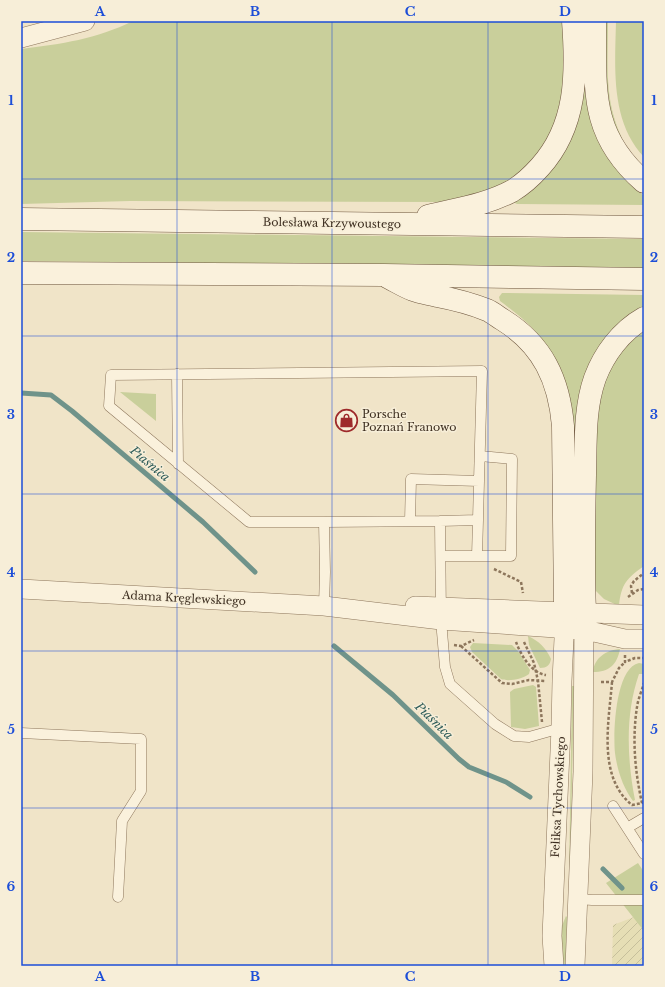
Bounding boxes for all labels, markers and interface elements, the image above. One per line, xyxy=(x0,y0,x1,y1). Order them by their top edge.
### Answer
text: A xyxy=(94,3,106,20)
text: B xyxy=(250,3,260,20)
text: C xyxy=(405,3,416,20)
text: D xyxy=(559,3,571,20)
text: 1 xyxy=(8,92,14,109)
text: 1 xyxy=(651,92,657,109)
street label: Bolesława Krzywoustego xyxy=(263,215,401,231)
text: 2 xyxy=(7,249,15,266)
text: 2 xyxy=(650,249,658,266)
text: 3 xyxy=(7,406,15,423)
text: 3 xyxy=(650,406,658,423)
shop icon: Porsche Poznań Franowo xyxy=(333,407,359,433)
place label: Porsche Poznań Franowo xyxy=(362,407,456,434)
water label: Piaśnica xyxy=(127,442,173,485)
text: 4 xyxy=(7,564,16,581)
text: 4 xyxy=(650,564,659,581)
street label: Adama Kręglewskiego xyxy=(121,588,246,608)
water label: Piaśnica xyxy=(411,698,457,743)
text: 5 xyxy=(7,721,15,738)
text: 5 xyxy=(650,721,658,738)
street label: Feliksa Tychowskiego xyxy=(548,736,568,858)
text: 6 xyxy=(7,878,16,895)
text: 6 xyxy=(650,878,659,895)
text: A xyxy=(94,968,106,985)
text: B xyxy=(250,968,260,985)
text: C xyxy=(405,968,416,985)
text: D xyxy=(559,968,571,985)

